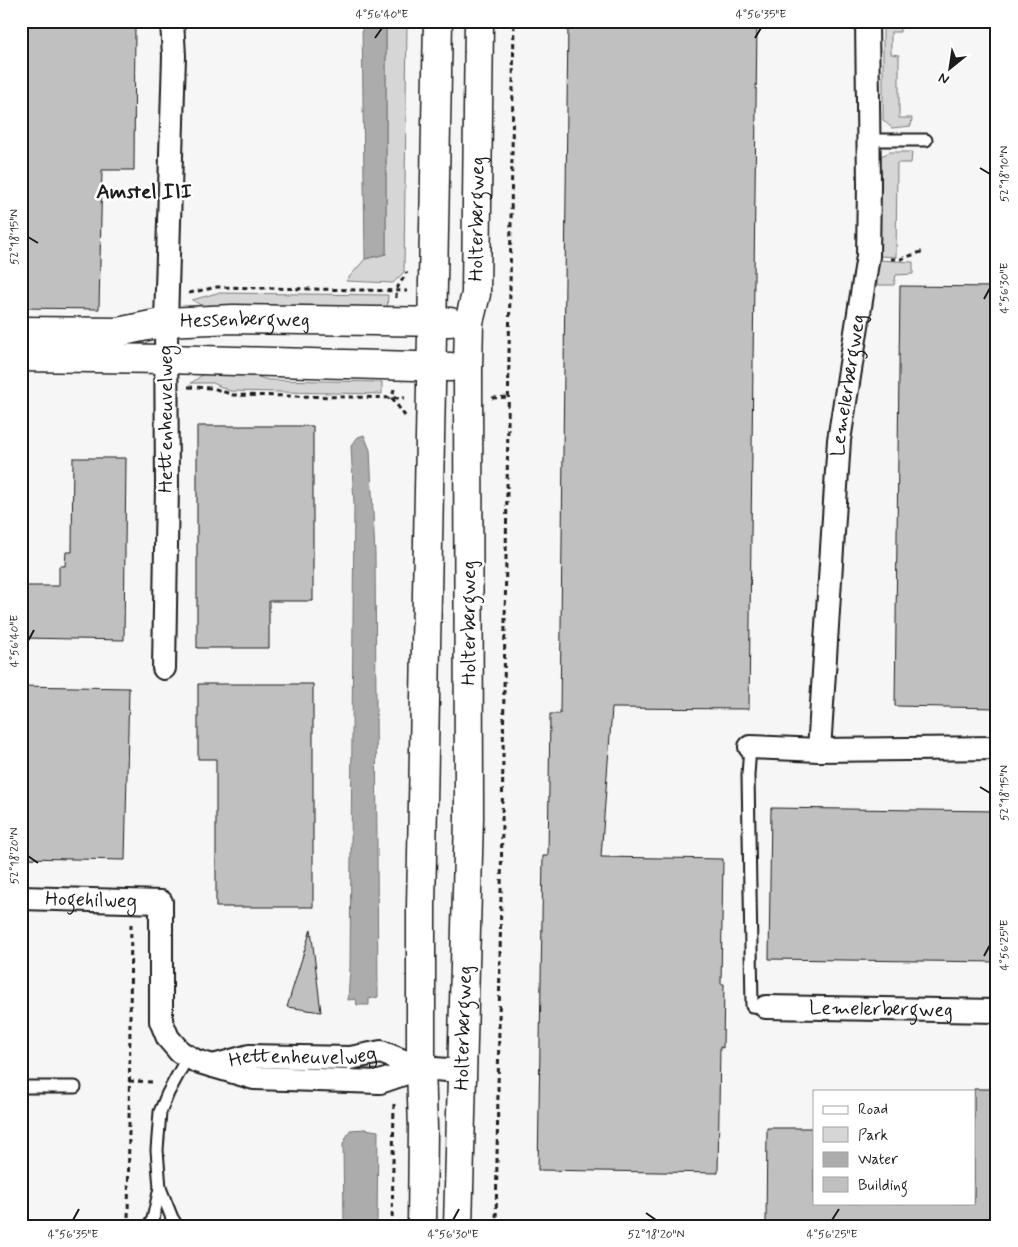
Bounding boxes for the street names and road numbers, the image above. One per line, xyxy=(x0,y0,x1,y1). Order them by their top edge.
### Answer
street label: Holterbergweg xyxy=(463,156,493,282)
street label: Hessenbergweg xyxy=(179,305,310,335)
street label: Lemelerbergweg xyxy=(824,312,872,457)
street label: Hettenheuvelweg xyxy=(153,345,181,493)
street label: Holterbergweg xyxy=(456,561,485,685)
street label: Hogehilweg xyxy=(45,885,137,916)
street label: Holterbergweg xyxy=(448,965,480,1091)
street label: Lemelerbergweg xyxy=(809,994,953,1025)
street label: Hettenheuvelweg xyxy=(226,1040,379,1074)

